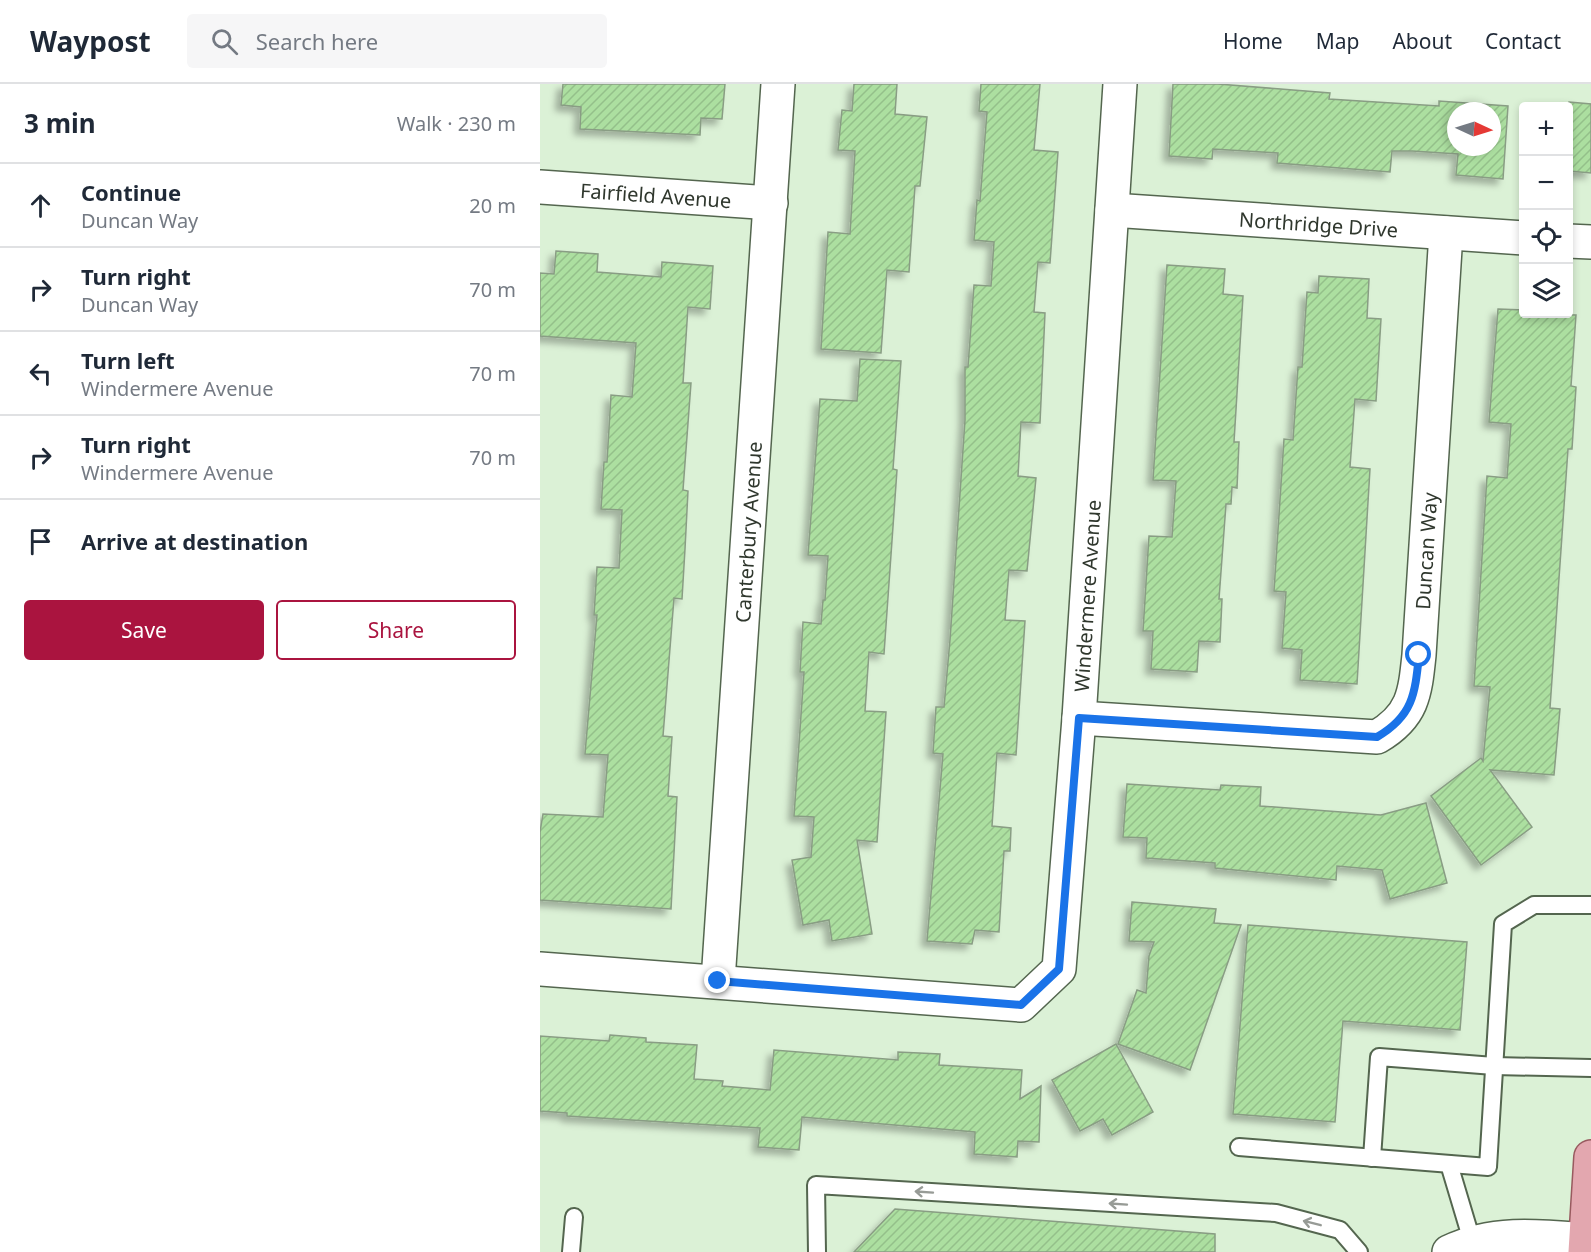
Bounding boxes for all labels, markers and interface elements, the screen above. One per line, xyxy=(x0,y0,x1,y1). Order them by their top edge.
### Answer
search box xyxy=(187,14,607,68)
text: Waypost xyxy=(30,22,151,60)
icon: search xyxy=(208,25,241,58)
text: Search here xyxy=(256,26,378,56)
text: Home xyxy=(1223,27,1283,55)
text: Map xyxy=(1316,27,1359,55)
text: About xyxy=(1392,27,1452,55)
text: Contact xyxy=(1485,27,1561,55)
north arrow xyxy=(1447,102,1501,156)
map controls xyxy=(1519,102,1573,318)
button: + xyxy=(1519,102,1573,156)
text: 3 min xyxy=(24,105,96,141)
text: Walk · 230 m xyxy=(397,110,516,137)
button: − xyxy=(1519,156,1573,210)
street label: Fairfield Avenue xyxy=(579,176,732,214)
text: Continue xyxy=(81,177,181,207)
icon: ahead xyxy=(24,189,57,222)
text: 20 m xyxy=(469,192,516,219)
street label: Northridge Drive xyxy=(1238,205,1399,243)
text: Duncan Way xyxy=(81,207,198,234)
button: locate xyxy=(1519,210,1573,264)
text: Turn right xyxy=(81,261,191,291)
button: layers xyxy=(1519,264,1573,318)
icon: right xyxy=(24,273,57,306)
text: 70 m xyxy=(469,276,516,303)
text: Duncan Way xyxy=(81,291,198,318)
text: Turn left xyxy=(81,345,175,375)
icon: left xyxy=(24,357,57,390)
text: 70 m xyxy=(469,360,516,387)
text: Windermere Avenue xyxy=(81,375,274,402)
text: Turn right xyxy=(81,429,191,459)
street label: Canterbury Avenue xyxy=(729,440,768,624)
icon: right xyxy=(24,441,57,474)
text: 70 m xyxy=(469,444,516,471)
text: Windermere Avenue xyxy=(81,459,274,486)
street label: Duncan Way xyxy=(1408,491,1443,610)
street label: Windermere Avenue xyxy=(1067,499,1107,693)
icon: arrive xyxy=(24,525,57,558)
text: Arrive at destination xyxy=(81,526,308,556)
button: Save xyxy=(24,600,264,660)
button: Share xyxy=(276,600,516,660)
route start xyxy=(1405,641,1431,667)
route end xyxy=(704,967,730,993)
one-way arrow xyxy=(914,1186,934,1197)
one-way arrow xyxy=(1109,1198,1129,1209)
one-way arrow xyxy=(1303,1216,1322,1228)

